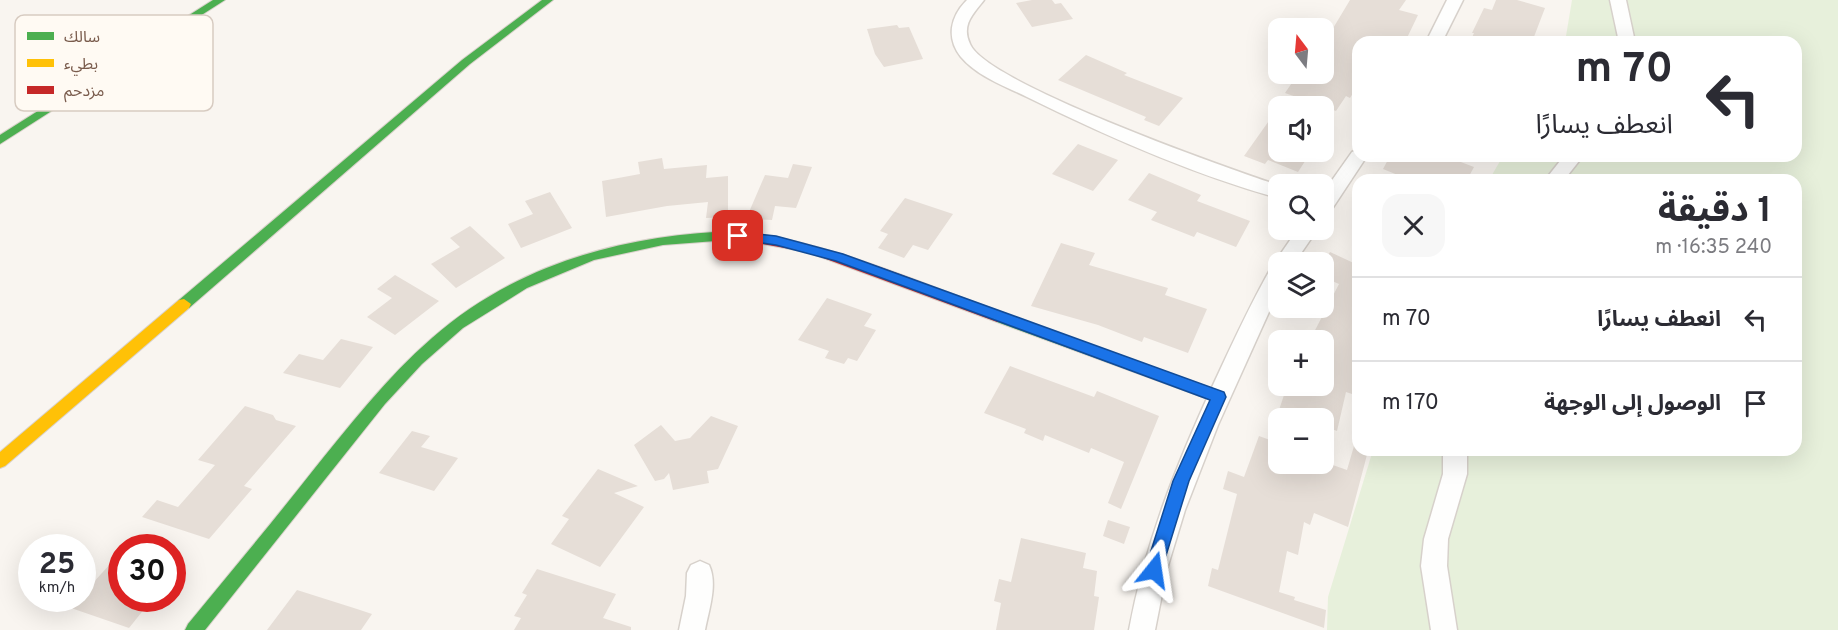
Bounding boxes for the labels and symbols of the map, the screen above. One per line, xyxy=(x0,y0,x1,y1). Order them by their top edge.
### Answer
legend xyxy=(15,15,213,111)
north arrow xyxy=(1268,18,1334,84)
text: سالك xyxy=(64,28,100,48)
text: بطيء xyxy=(64,55,98,76)
text: مزدحم xyxy=(64,82,104,103)
pin xyxy=(712,210,763,261)
speed limit sign: 30 xyxy=(108,534,186,612)
position arrow xyxy=(1122,538,1186,602)

